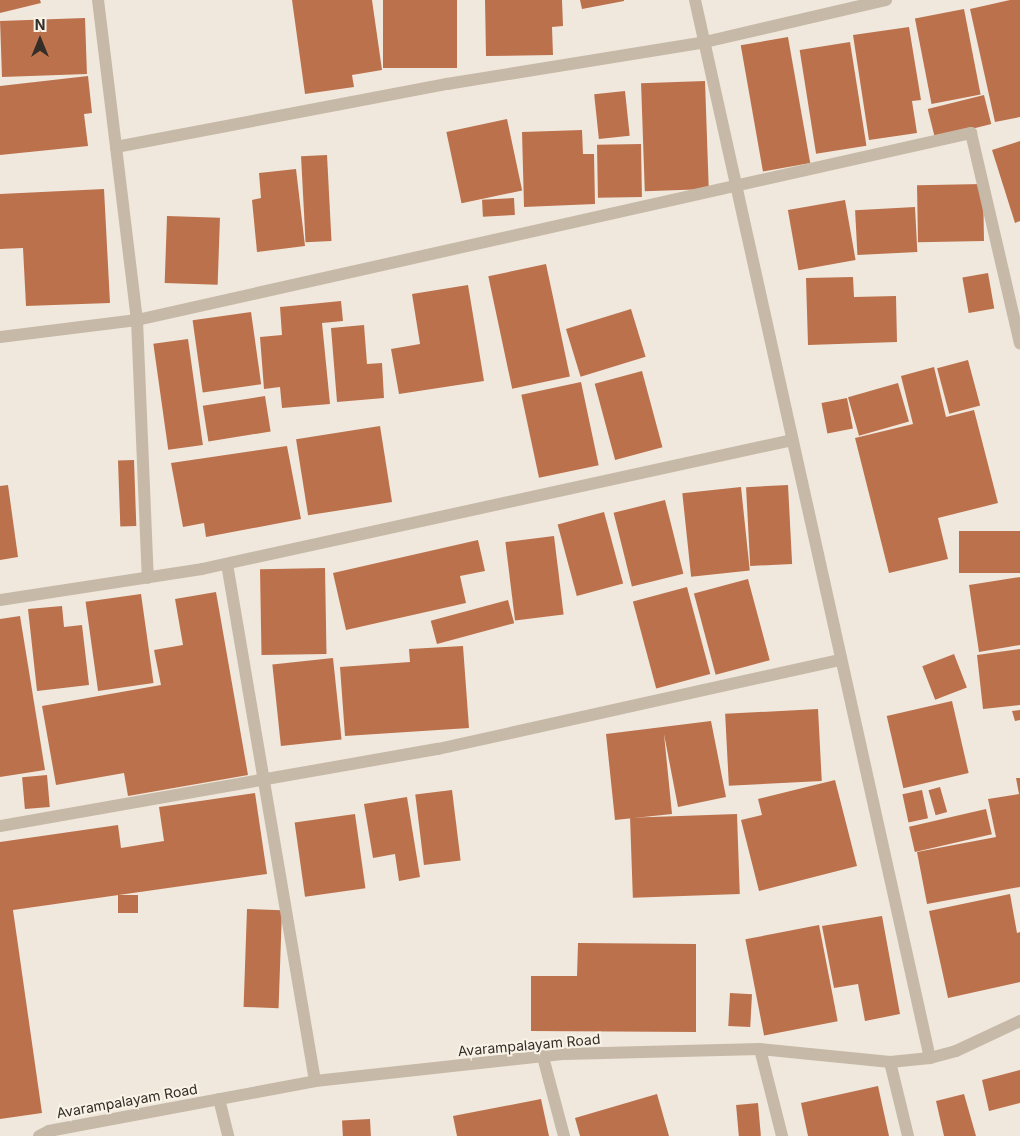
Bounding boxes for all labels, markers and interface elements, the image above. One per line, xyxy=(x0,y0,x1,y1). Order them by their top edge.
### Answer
north arrow xyxy=(15,15,65,65)
text: N xyxy=(35,16,45,33)
street label: Avarampalayam Road xyxy=(457,1030,601,1060)
street label: Avarampalayam Road xyxy=(55,1080,199,1122)

